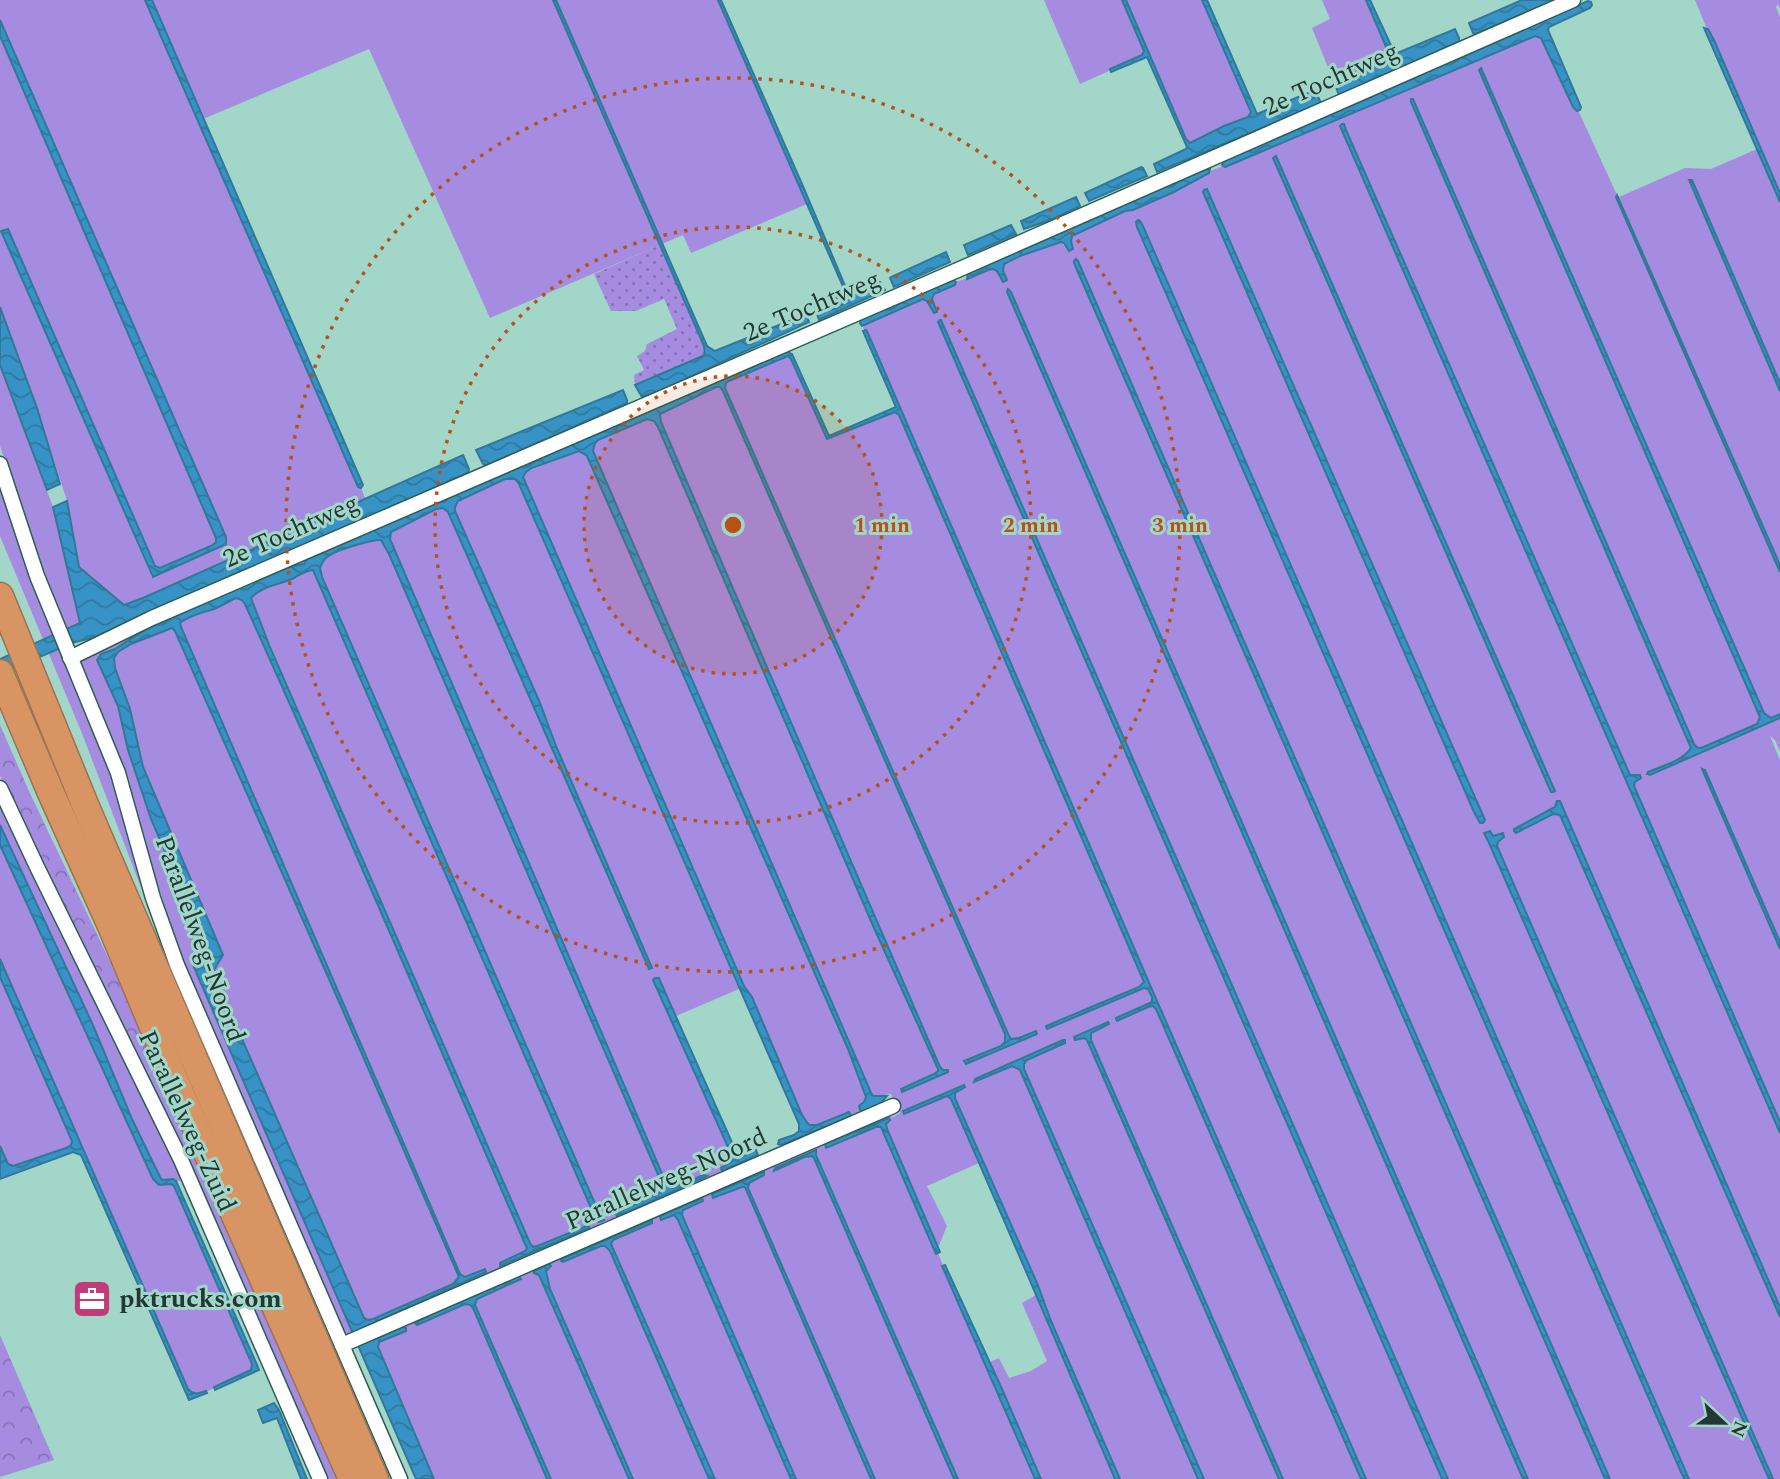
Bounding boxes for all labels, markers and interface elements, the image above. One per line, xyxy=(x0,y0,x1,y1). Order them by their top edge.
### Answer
street label: 2e Tochtweg xyxy=(1256,31,1406,127)
street label: 2e Tochtweg xyxy=(737,259,887,353)
street label: 2e Tochtweg xyxy=(216,483,366,579)
text: 1 min xyxy=(854,510,910,542)
text: 2 min xyxy=(1003,510,1059,542)
text: 3 min xyxy=(1152,510,1208,542)
centre of rings xyxy=(721,513,745,537)
street label: Parallelweg-Noord xyxy=(144,830,256,1048)
street label: Parallelweg-Zuid xyxy=(127,1023,247,1219)
street label: Parallelweg-Noord xyxy=(559,1117,773,1241)
office icon: pktrucks.com xyxy=(71,1278,113,1320)
place label: pktrucks.com xyxy=(119,1279,282,1319)
north arrow xyxy=(1689,1388,1759,1458)
text: N xyxy=(1722,1416,1755,1441)

